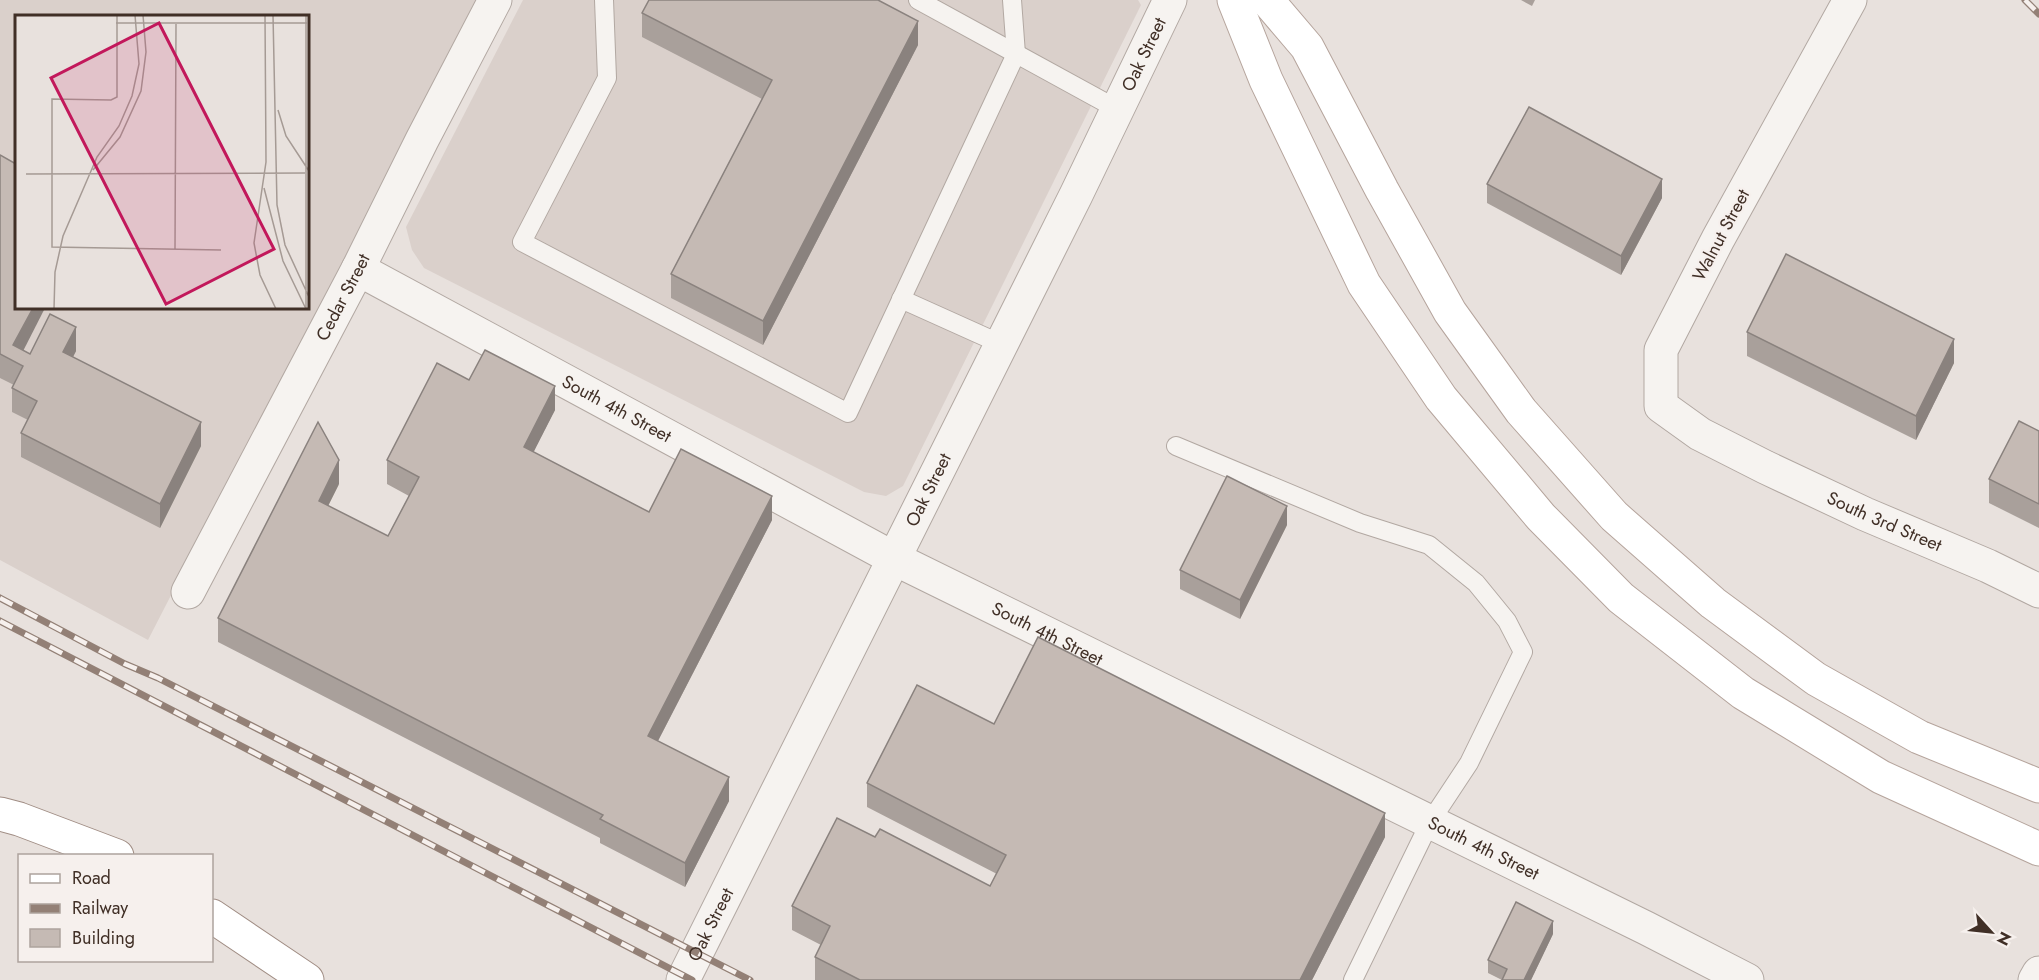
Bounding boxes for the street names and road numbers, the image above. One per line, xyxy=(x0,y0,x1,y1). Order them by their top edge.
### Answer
street label: Oak Street xyxy=(1115,12,1173,96)
street label: Walnut Street xyxy=(1686,184,1756,285)
street label: Cedar Street xyxy=(309,249,377,345)
street label: South 4th Street xyxy=(557,369,677,449)
street label: Oak Street xyxy=(899,448,958,531)
street label: South 3rd Street xyxy=(1823,485,1946,558)
street label: South 4th Street xyxy=(987,595,1108,672)
street label: South 4th Street xyxy=(1423,810,1544,887)
street label: Oak Street xyxy=(681,883,740,966)

